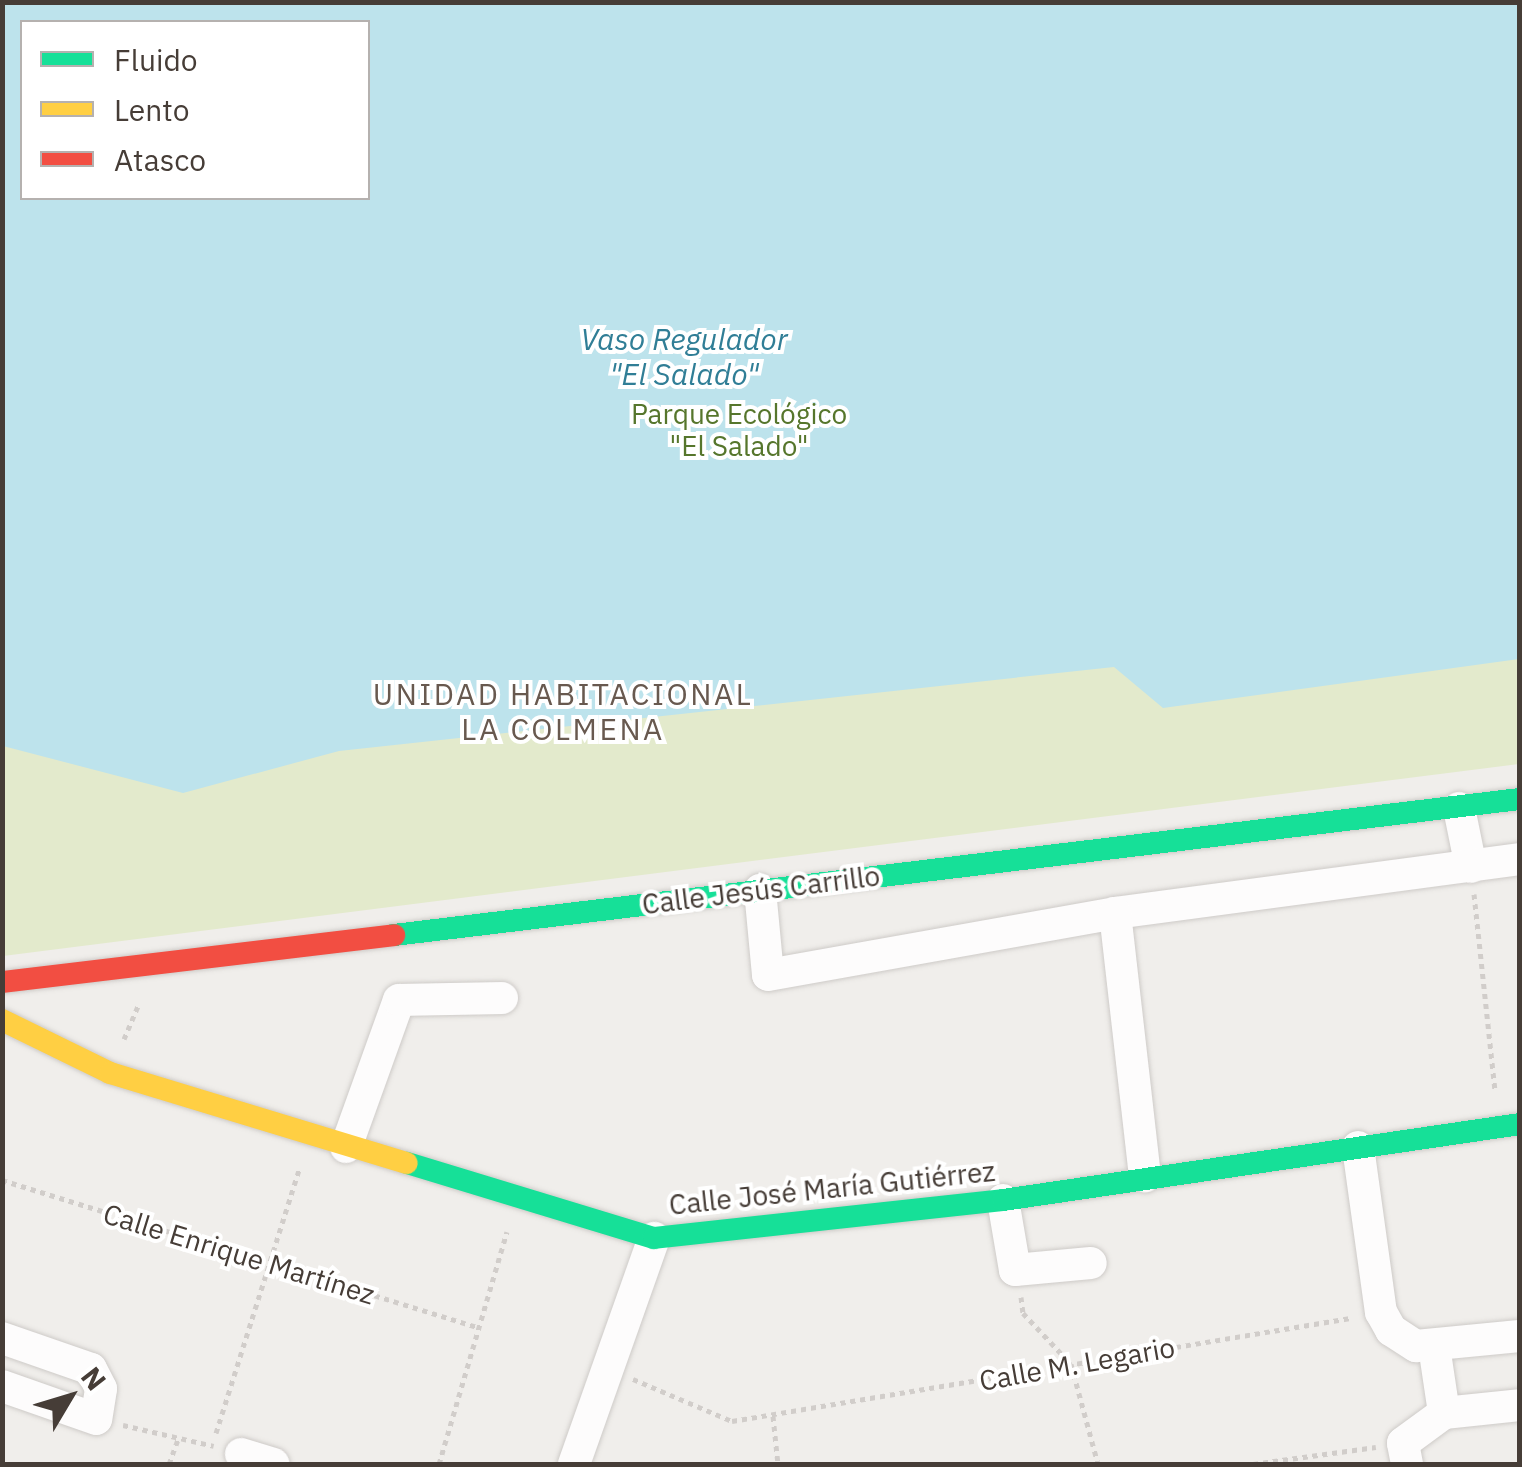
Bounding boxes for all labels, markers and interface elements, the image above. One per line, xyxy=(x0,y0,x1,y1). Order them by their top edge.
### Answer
legend xyxy=(20,20,370,200)
text: Fluido xyxy=(114,40,198,79)
text: Lento xyxy=(114,90,189,129)
text: Atasco xyxy=(114,140,206,179)
water label: Vaso Regulador "El Salado" xyxy=(580,321,788,392)
park label: Parque Ecológico "El Salado" xyxy=(631,397,847,463)
district label: UNIDAD HABITACIONAL LA COLMENA xyxy=(373,676,753,746)
street label: Calle Jesús Carrillo xyxy=(640,859,882,921)
street label: Calle José María Gutiérrez xyxy=(667,1154,997,1222)
street label: Calle Enrique Martínez xyxy=(99,1197,379,1311)
street label: Calle M. Legario xyxy=(977,1330,1177,1398)
north arrow xyxy=(20,1347,120,1447)
text: N xyxy=(73,1359,115,1398)

